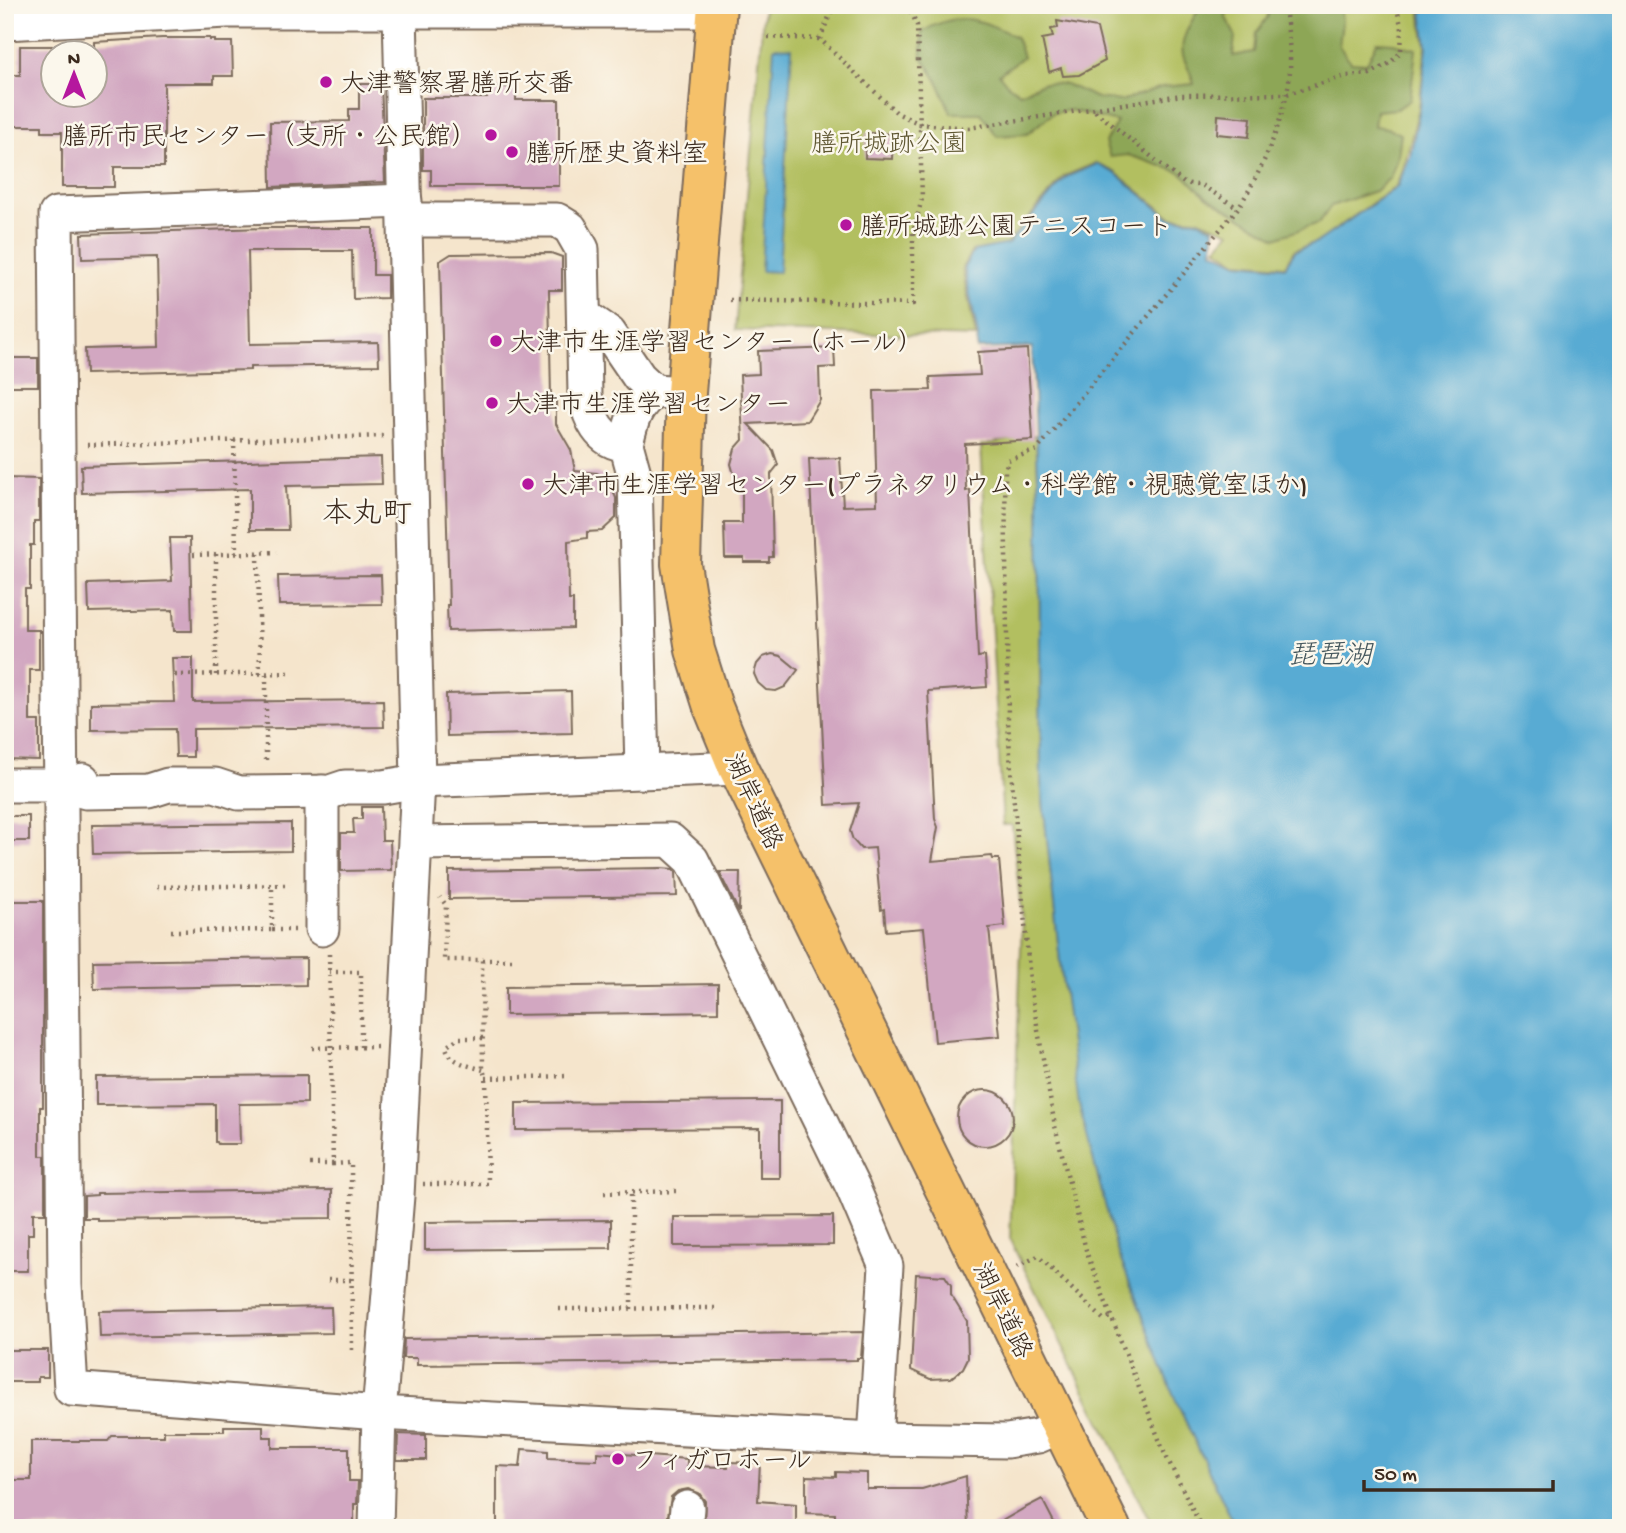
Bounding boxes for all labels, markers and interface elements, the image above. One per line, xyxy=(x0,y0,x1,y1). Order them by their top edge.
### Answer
north arrow xyxy=(38,38,108,108)
text: N xyxy=(68,49,80,72)
place label: 大津警察署膳所交番 xyxy=(340,69,574,102)
marker: 大津警察署膳所交番 xyxy=(318,74,334,90)
place label: 膳所市民センター（支所・公民館） xyxy=(62,122,477,155)
marker: 膳所市民センター（支所・公民館） xyxy=(483,127,499,143)
park label: 膳所城跡公園 xyxy=(811,130,967,162)
place label: 膳所歴史資料室 xyxy=(526,139,708,172)
marker: 膳所歴史資料室 xyxy=(504,144,520,160)
place label: 膳所城跡公園テニスコート xyxy=(860,213,1173,245)
marker: 膳所城跡公園テニスコート xyxy=(838,217,854,233)
place label: 大津市生涯学習センター（ホール） xyxy=(510,328,923,361)
marker: 大津市生涯学習センター（ホール） xyxy=(488,333,504,349)
place label: 大津市生涯学習センター xyxy=(506,391,791,423)
marker: 大津市生涯学習センター xyxy=(484,395,500,411)
place label: 大津市生涯学習センター(プラネタリウム・科学館・視聴覚室ほか) xyxy=(542,471,1308,504)
marker: 大津市生涯学習センター(プラネタリウム・科学館・視聴覚室ほか) xyxy=(520,476,536,492)
district label: 本丸町 xyxy=(322,497,412,534)
water label: 琵琶湖 xyxy=(1288,641,1374,674)
street label: 湖岸道路 xyxy=(715,749,788,857)
street label: 湖岸道路 xyxy=(963,1258,1038,1366)
place label: フィガロホール xyxy=(632,1448,812,1479)
scale bar xyxy=(1364,1449,1552,1493)
marker: フィガロホール xyxy=(610,1451,626,1467)
text: 50 m xyxy=(1374,1464,1417,1489)

